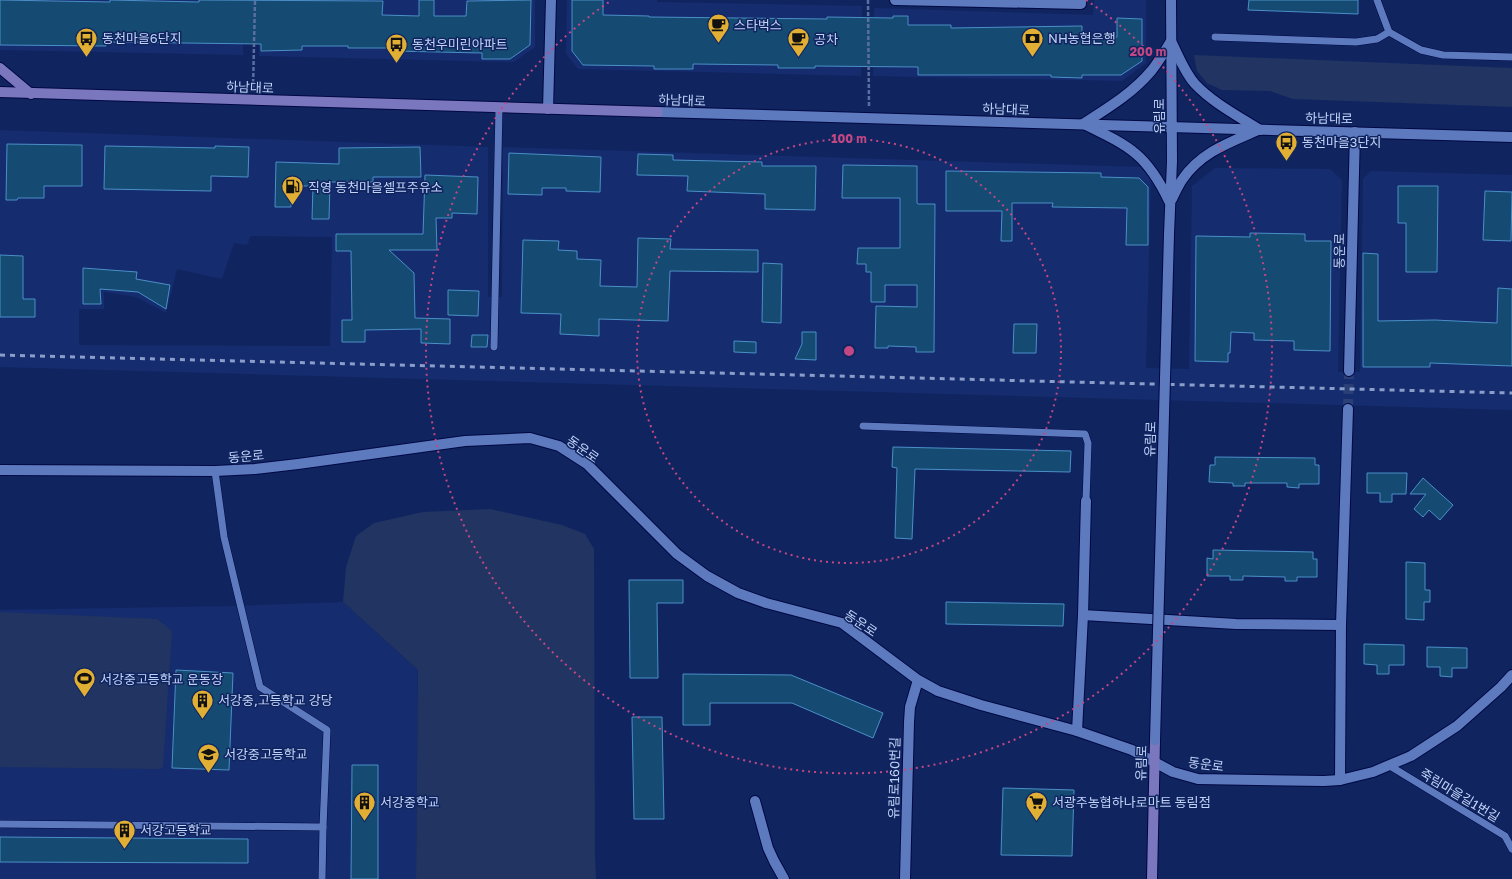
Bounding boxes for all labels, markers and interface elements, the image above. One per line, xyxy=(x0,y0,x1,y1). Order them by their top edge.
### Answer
cafe icon: 스타벅스 xyxy=(706,12,732,45)
place label: 스타벅스 xyxy=(734,17,782,33)
bus stop icon: 동천마을6단지 xyxy=(73,25,99,58)
bank icon: NH농협은행 xyxy=(1019,25,1045,58)
cafe icon: 공차 xyxy=(785,26,811,59)
place label: 동천마을6단지 xyxy=(102,30,182,46)
place label: NH농협은행 xyxy=(1048,30,1116,46)
bus stop icon: 동천우미린아파트 xyxy=(383,31,409,64)
place label: 공차 xyxy=(814,31,838,47)
place label: 동천우미린아파트 xyxy=(412,36,508,52)
text: 200 m xyxy=(1130,44,1166,59)
street label: 하남대로 xyxy=(226,78,274,96)
street label: 하남대로 xyxy=(658,91,706,109)
street label: 유림로 xyxy=(1151,98,1167,134)
street label: 하남대로 xyxy=(982,100,1030,118)
street label: 하남대로 xyxy=(1305,110,1353,126)
bus stop icon: 동천마을3단지 xyxy=(1273,129,1299,162)
text: 100 m xyxy=(831,131,867,146)
place label: 동천마을3단지 xyxy=(1302,134,1381,150)
fuel station icon: 직영 동천마을셀프주유소 xyxy=(279,174,305,207)
place label: 직영 동천마을셀프주유소 xyxy=(308,179,443,195)
street label: 동운로 xyxy=(1331,233,1347,269)
centre of rings xyxy=(842,344,856,358)
street label: 유림로 xyxy=(1141,421,1159,457)
street label: 동운로 xyxy=(564,432,602,466)
street label: 동운로 xyxy=(227,446,265,466)
street label: 동운로 xyxy=(842,606,880,640)
sports icon: 서강중고등학교 운동장 xyxy=(71,666,97,699)
place label: 서강중고등학교 운동장 xyxy=(100,671,223,687)
building icon: 서강중,고등학교 강당 xyxy=(189,687,215,720)
place label: 서강중,고등학교 강당 xyxy=(218,692,333,708)
street label: 유림로160번길 xyxy=(885,737,903,819)
school or university icon: 서강중고등학교 xyxy=(195,741,221,774)
street label: 유림로 xyxy=(1132,745,1150,781)
place label: 서강중고등학교 xyxy=(224,746,308,762)
street label: 동운로 xyxy=(1187,754,1225,774)
street label: 죽림마을길1번길 xyxy=(1417,765,1503,825)
building icon: 서강중학교 xyxy=(352,789,378,822)
supermarket icon: 서광주농협하나로마트 동림점 xyxy=(1024,789,1050,822)
place label: 서강중학교 xyxy=(380,794,440,810)
place label: 서광주농협하나로마트 동림점 xyxy=(1052,794,1211,810)
building icon: 서강고등학교 xyxy=(111,817,137,850)
place label: 서강고등학교 xyxy=(140,822,212,838)

